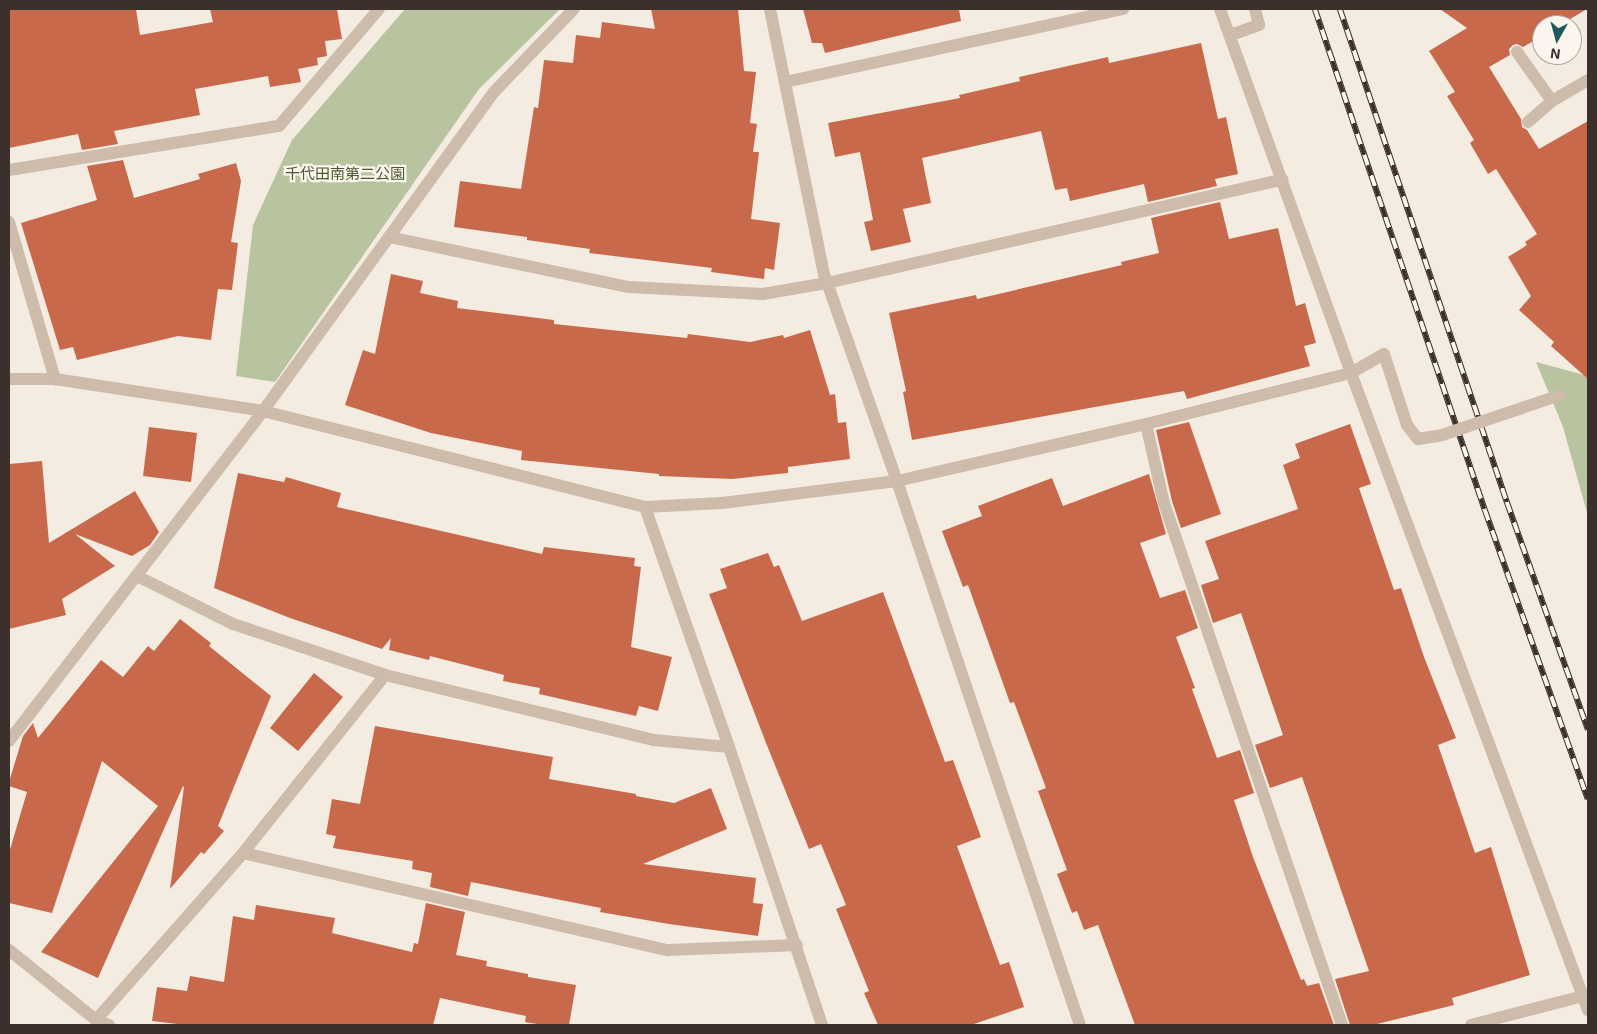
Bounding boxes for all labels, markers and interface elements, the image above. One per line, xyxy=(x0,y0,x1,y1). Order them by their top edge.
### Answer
north arrow xyxy=(1532,15,1582,65)
text: N xyxy=(1549,45,1561,63)
park label: 千代田南第二公園 xyxy=(285,165,405,183)

